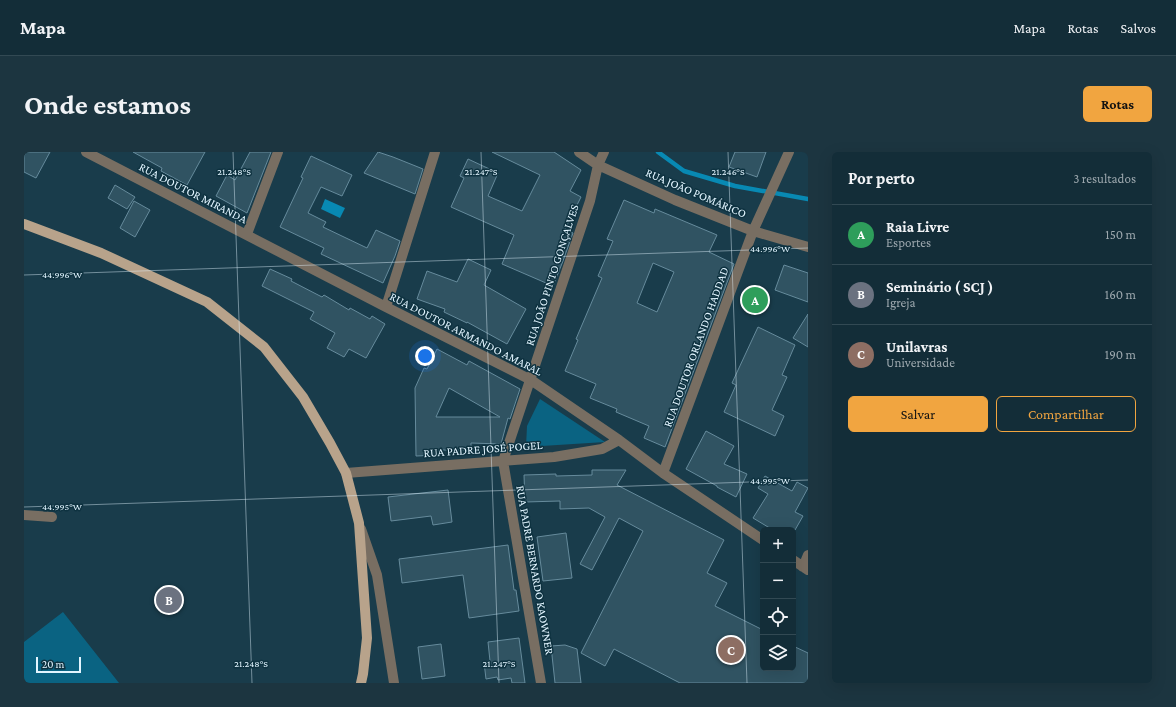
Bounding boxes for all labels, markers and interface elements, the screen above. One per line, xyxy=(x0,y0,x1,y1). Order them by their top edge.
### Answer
text: Mapa xyxy=(20,17,66,38)
text: Mapa xyxy=(1014,20,1045,36)
text: Rotas xyxy=(1067,20,1099,36)
text: Salvos xyxy=(1121,20,1156,36)
button: Rotas xyxy=(1083,86,1152,122)
text: Onde estamos xyxy=(24,89,191,120)
street label: RUA DOUTOR MIRANDA xyxy=(137,160,250,226)
street label: RUA JOÃO POMÁRICO xyxy=(644,165,748,221)
text: 21.248°S xyxy=(217,166,251,177)
text: 21.247°S xyxy=(465,166,498,177)
text: 21.246°S xyxy=(711,166,745,177)
text: Por perto xyxy=(848,169,915,188)
text: 3 resultados xyxy=(1073,171,1136,186)
street label: RUA JOÃO PINTO GONÇALVES xyxy=(523,202,582,347)
text: Raia Livre xyxy=(886,219,949,235)
text: A xyxy=(857,227,865,242)
text: 150 m xyxy=(1105,227,1136,242)
text: Esportes xyxy=(886,235,931,250)
text: 44.996°W xyxy=(750,243,791,254)
street label: RUA DOUTOR ORLANDO HADDAD xyxy=(660,265,732,429)
text: 44.996°W xyxy=(42,269,83,280)
text: Seminário ( SCJ ) xyxy=(886,279,993,295)
pin: A xyxy=(742,285,768,315)
text: B xyxy=(857,287,865,302)
text: 160 m xyxy=(1105,287,1136,302)
street label: RUA DOUTOR ARMANDO AMARAL xyxy=(387,289,545,379)
text: Igreja xyxy=(886,295,916,310)
text: Unilavras xyxy=(886,339,947,355)
your location xyxy=(415,346,435,366)
text: C xyxy=(857,347,865,362)
text: 190 m xyxy=(1105,347,1136,362)
text: Universidade xyxy=(886,355,955,370)
button: Salvar xyxy=(848,396,988,432)
button: Compartilhar xyxy=(996,396,1136,432)
street label: RUA PADRE JOSÉ POGEL xyxy=(423,438,543,460)
text: 44.995°W xyxy=(750,475,791,486)
street label: RUA PADRE BERNARDO KAOWNER xyxy=(513,484,557,656)
text: 44.995°W xyxy=(42,501,83,512)
map controls xyxy=(760,527,796,671)
button: + xyxy=(760,527,796,563)
button: − xyxy=(760,563,796,599)
pin: B xyxy=(156,585,182,615)
button: locate xyxy=(760,599,796,635)
pin: C xyxy=(718,635,744,665)
button: layers xyxy=(760,635,796,671)
scale bar xyxy=(36,655,81,674)
text: 20 m xyxy=(42,658,64,670)
text: 21.248°S xyxy=(234,658,268,669)
text: 21.247°S xyxy=(483,658,516,669)

